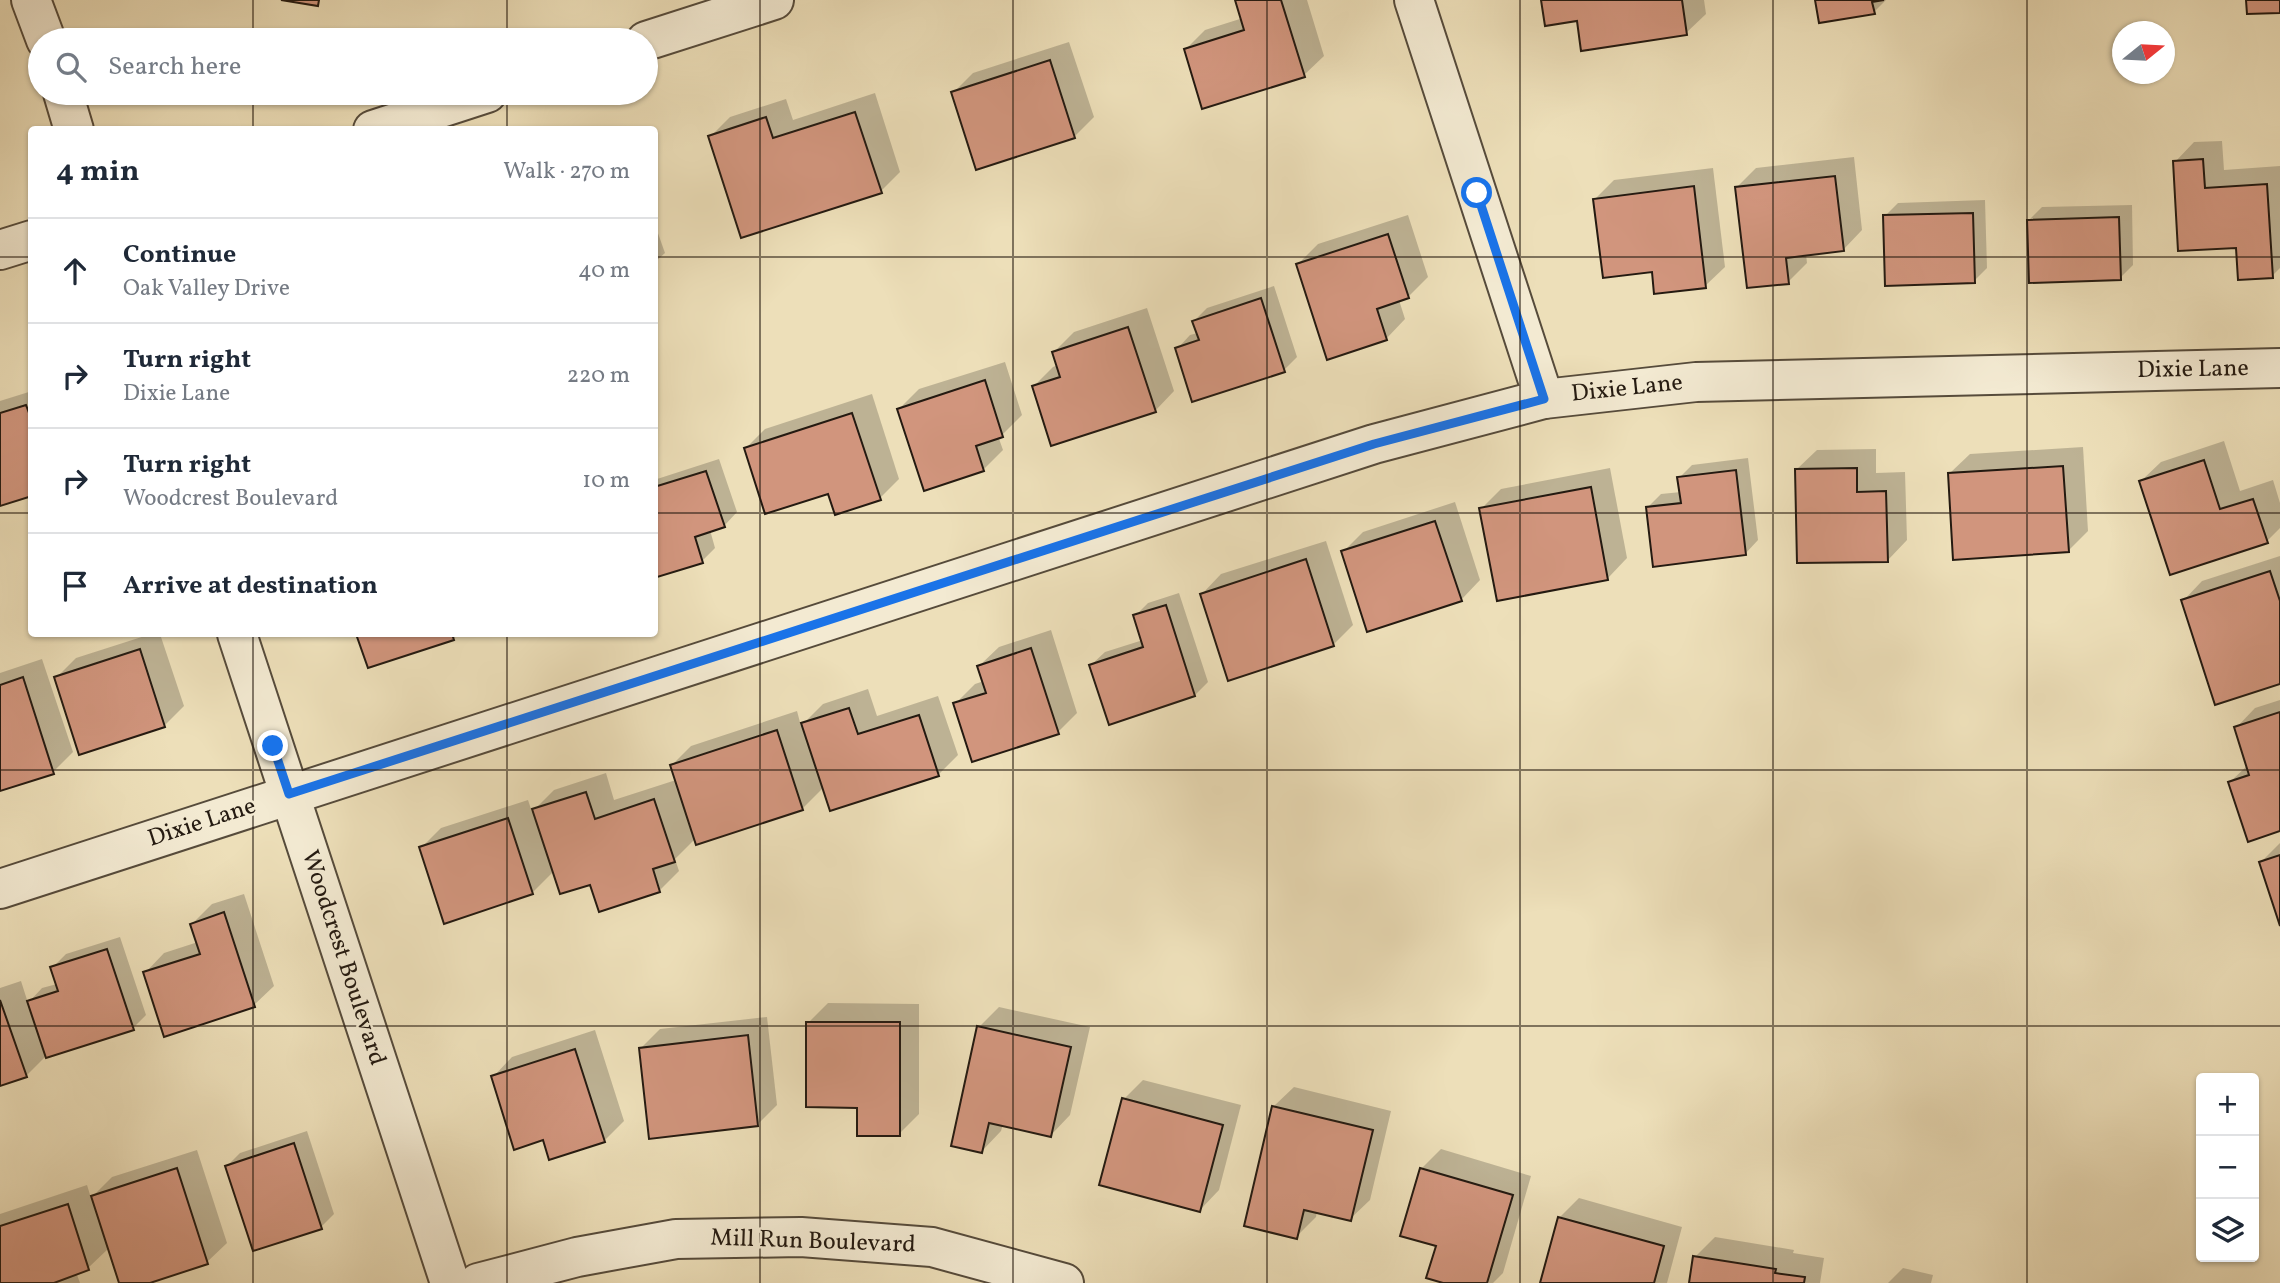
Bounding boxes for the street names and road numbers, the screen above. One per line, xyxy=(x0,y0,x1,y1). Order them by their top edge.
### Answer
street label: Dixie Lane xyxy=(2137,352,2249,388)
street label: Dixie Lane xyxy=(1570,366,1684,412)
street label: Dixie Lane xyxy=(144,790,260,856)
street label: Woodcrest Boulevard xyxy=(292,846,394,1070)
street label: Mill Run Boulevard xyxy=(710,1221,916,1263)

